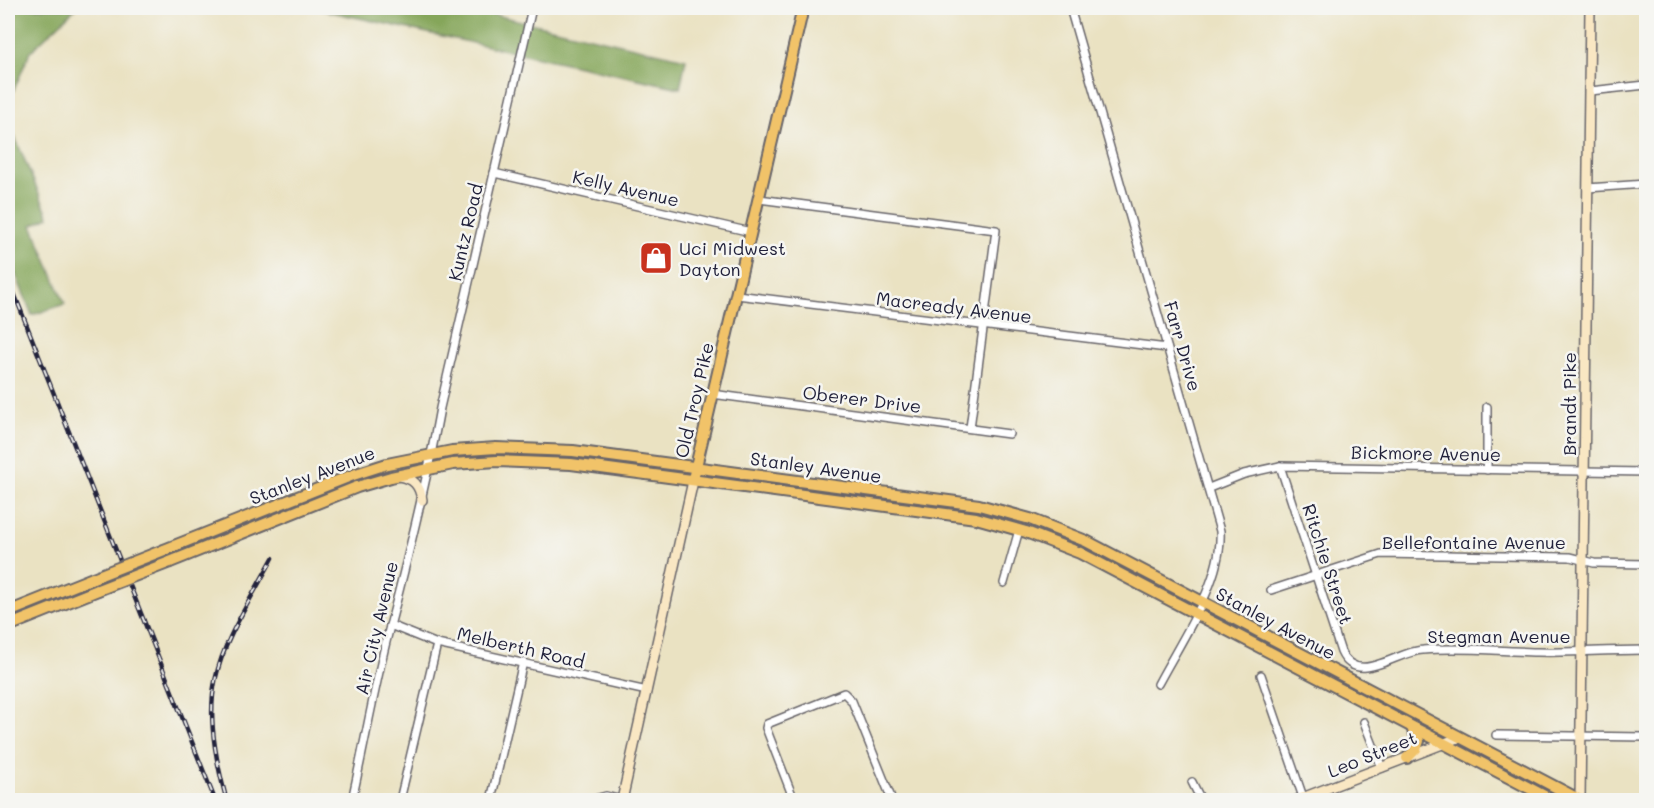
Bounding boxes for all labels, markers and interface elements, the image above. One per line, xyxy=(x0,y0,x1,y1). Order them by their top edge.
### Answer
street label: Kelly Avenue xyxy=(570,164,682,212)
street label: Kuntz Road xyxy=(442,181,488,283)
place label: Uci Midwest Dayton xyxy=(679,236,786,281)
shop icon: Uci Midwest Dayton xyxy=(638,240,674,276)
street label: Macready Avenue xyxy=(875,286,1033,328)
street label: Farr Drive xyxy=(1159,298,1207,394)
street label: Old Troy Pike xyxy=(669,340,719,460)
street label: Brandt Pike xyxy=(1557,352,1581,456)
street label: Oberer Drive xyxy=(801,380,923,418)
street label: Stanley Avenue xyxy=(246,440,378,510)
street label: Bickmore Avenue xyxy=(1351,440,1501,466)
street label: Stanley Avenue xyxy=(749,446,883,488)
street label: Ritchie Street xyxy=(1297,501,1359,627)
street label: Bellefontaine Avenue xyxy=(1382,530,1566,554)
street label: Air City Avenue xyxy=(349,559,403,697)
street label: Stanley Avenue xyxy=(1212,581,1340,665)
street label: Melberth Road xyxy=(455,621,587,673)
street label: Stegman Avenue xyxy=(1427,624,1571,648)
street label: Leo Street xyxy=(1324,725,1420,783)

